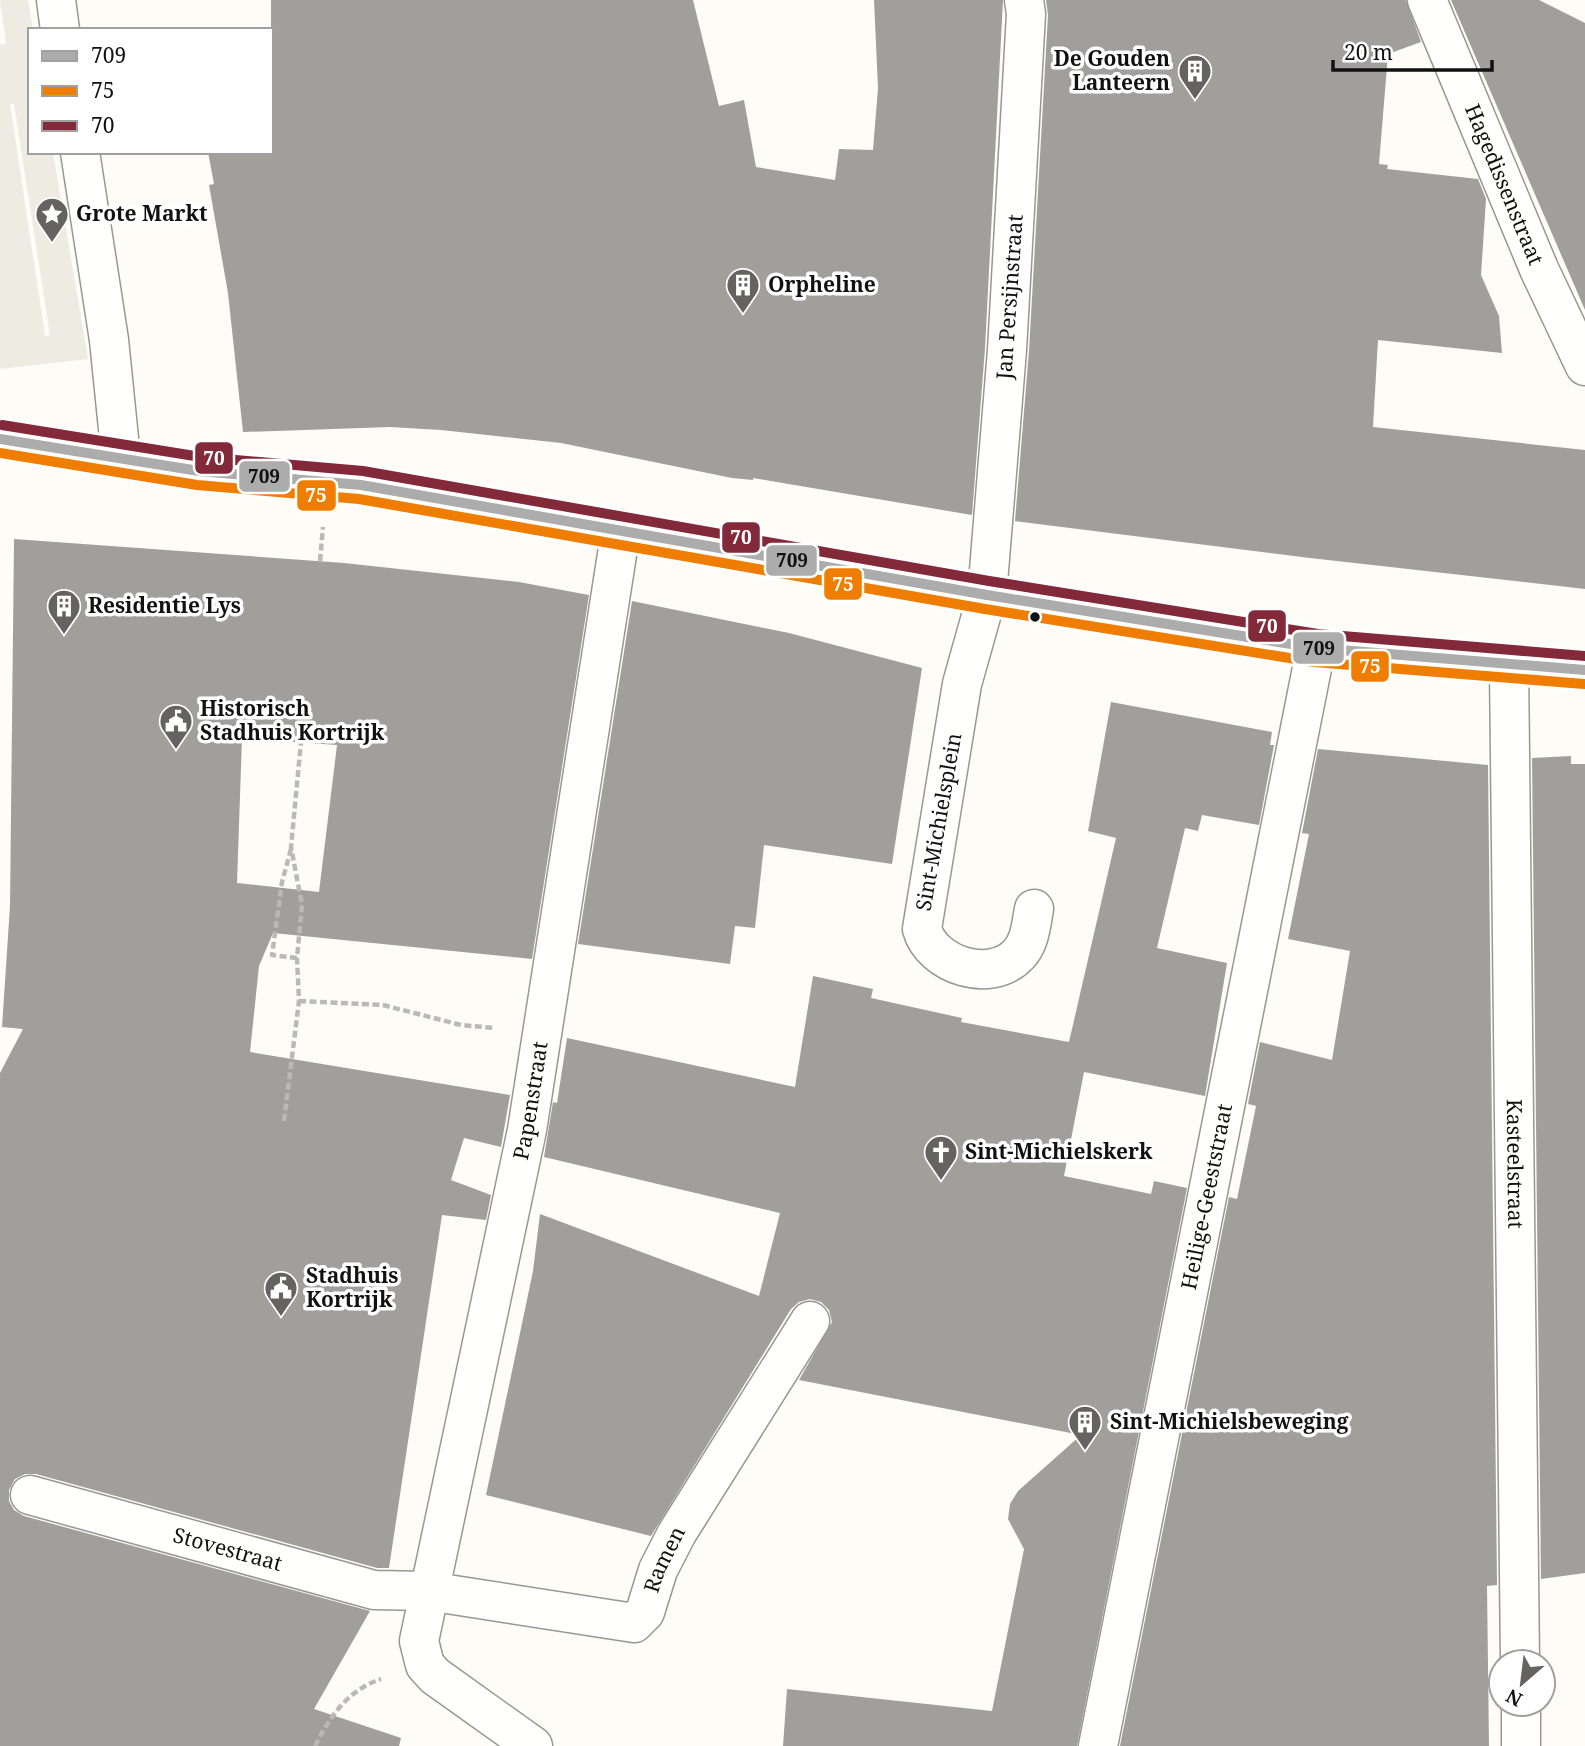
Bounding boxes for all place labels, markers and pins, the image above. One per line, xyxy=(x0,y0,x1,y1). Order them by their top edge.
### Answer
place label: De Gouden Lanteern xyxy=(1054,44,1170,96)
building icon: De Gouden Lanteern xyxy=(1176,52,1214,101)
place icon: Grote Markt xyxy=(33,195,71,244)
place label: Grote Markt xyxy=(76,199,208,227)
building icon: Orpheline xyxy=(724,266,762,315)
place label: Orpheline xyxy=(768,270,876,298)
building icon: Residentie Lys xyxy=(45,587,83,636)
place label: Residentie Lys xyxy=(88,591,241,619)
unlabelled marker xyxy=(1028,610,1042,624)
place label: Historisch Stadhuis Kortrijk xyxy=(200,694,385,746)
public building icon: Historisch Stadhuis Kortrijk xyxy=(157,702,195,751)
church icon: Sint-Michielskerk xyxy=(922,1133,960,1182)
place label: Sint-Michielskerk xyxy=(965,1137,1153,1165)
place label: Stadhuis Kortrijk xyxy=(306,1261,398,1313)
public building icon: Stadhuis Kortrijk xyxy=(262,1269,300,1318)
building icon: Sint-Michielsbeweging xyxy=(1066,1403,1104,1452)
place label: Sint-Michielsbeweging xyxy=(1110,1407,1349,1435)

